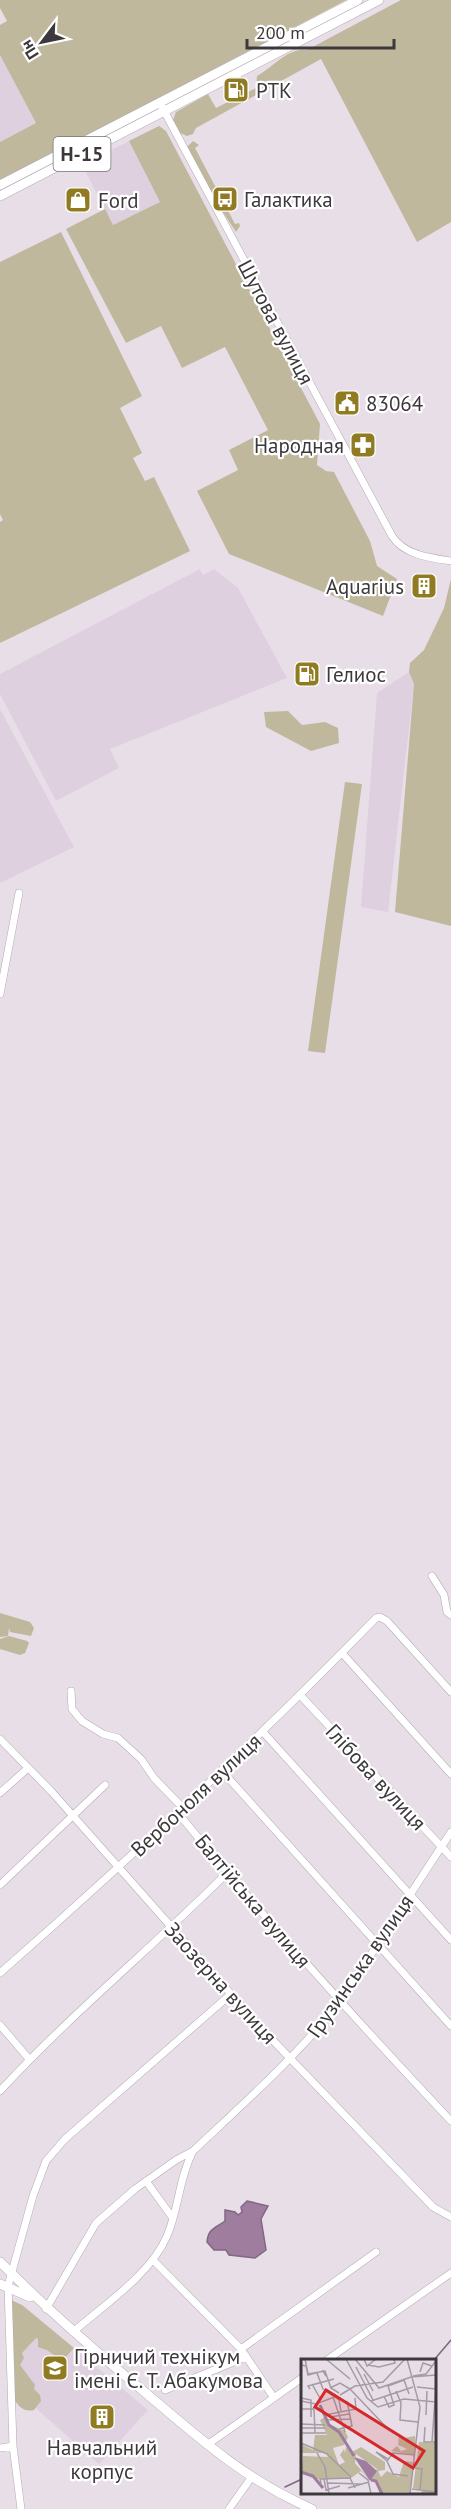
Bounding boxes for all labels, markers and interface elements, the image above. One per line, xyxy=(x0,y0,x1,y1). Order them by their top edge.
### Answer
north arrow xyxy=(12,12,72,72)
scale bar xyxy=(247,12,394,50)
text: 200 m xyxy=(256,21,305,44)
text: Пн xyxy=(16,37,43,63)
fuel station icon: РТК xyxy=(221,75,251,105)
place label: РТК xyxy=(256,77,292,104)
road number: Н-15 xyxy=(54,137,110,171)
bus stop icon: Галактика xyxy=(210,184,240,214)
shop icon: Ford xyxy=(63,185,93,215)
place label: Галактика xyxy=(244,186,333,213)
place label: Ford xyxy=(98,187,139,214)
street label: Шутова вулиця xyxy=(232,255,320,389)
public building icon: 83064 xyxy=(332,388,362,418)
place label: 83064 xyxy=(366,390,423,417)
pharmacy icon: Народная xyxy=(348,430,378,460)
place label: Народная xyxy=(254,432,344,459)
building icon: Aquarius xyxy=(409,571,439,601)
place label: Aquarius xyxy=(326,573,404,600)
fuel station icon: Гелиос xyxy=(292,659,322,689)
place label: Гелиос xyxy=(326,661,386,688)
street label: Глібова вулиця xyxy=(320,1718,432,1836)
street label: Вербоноля вулиця xyxy=(125,1728,267,1862)
street label: Балтійська вулиця xyxy=(189,1828,317,1974)
street label: Грузинська вулиця xyxy=(301,1889,419,2043)
street label: Заозерна вулиця xyxy=(159,1916,283,2050)
place label: Гірничий технікум імені Є. Т. Абакумова xyxy=(74,2343,263,2394)
school or university icon: Гірничий технікум імені Є. Т. Абакумова xyxy=(40,2353,70,2383)
inset map xyxy=(301,2359,436,2494)
building icon: Навчальний корпус xyxy=(87,2402,117,2432)
place label: Навчальний корпус xyxy=(47,2434,157,2485)

